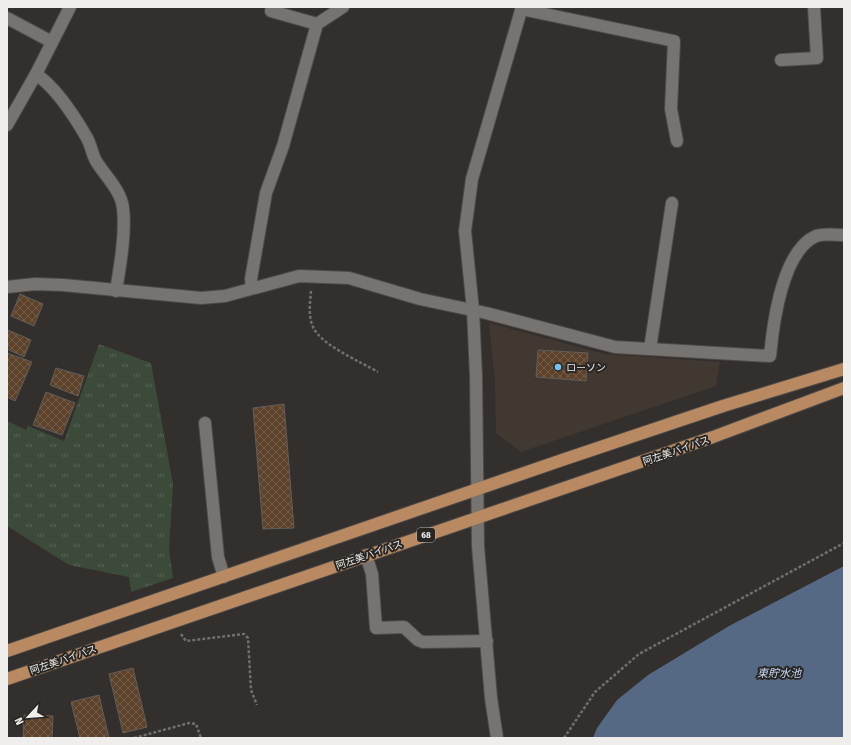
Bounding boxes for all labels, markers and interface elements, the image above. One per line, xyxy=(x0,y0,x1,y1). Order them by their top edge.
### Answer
marker: ローソン xyxy=(553,362,563,372)
place label: ローソン xyxy=(566,362,606,374)
street label: 阿左美バイパス xyxy=(641,434,711,468)
road number: 68 xyxy=(417,528,435,542)
street label: 阿左美バイパス xyxy=(334,538,404,572)
street label: 阿左美バイパス xyxy=(28,643,98,677)
water label: 東貯水池 xyxy=(757,667,802,680)
north arrow xyxy=(8,697,48,737)
text: N xyxy=(12,715,27,727)

